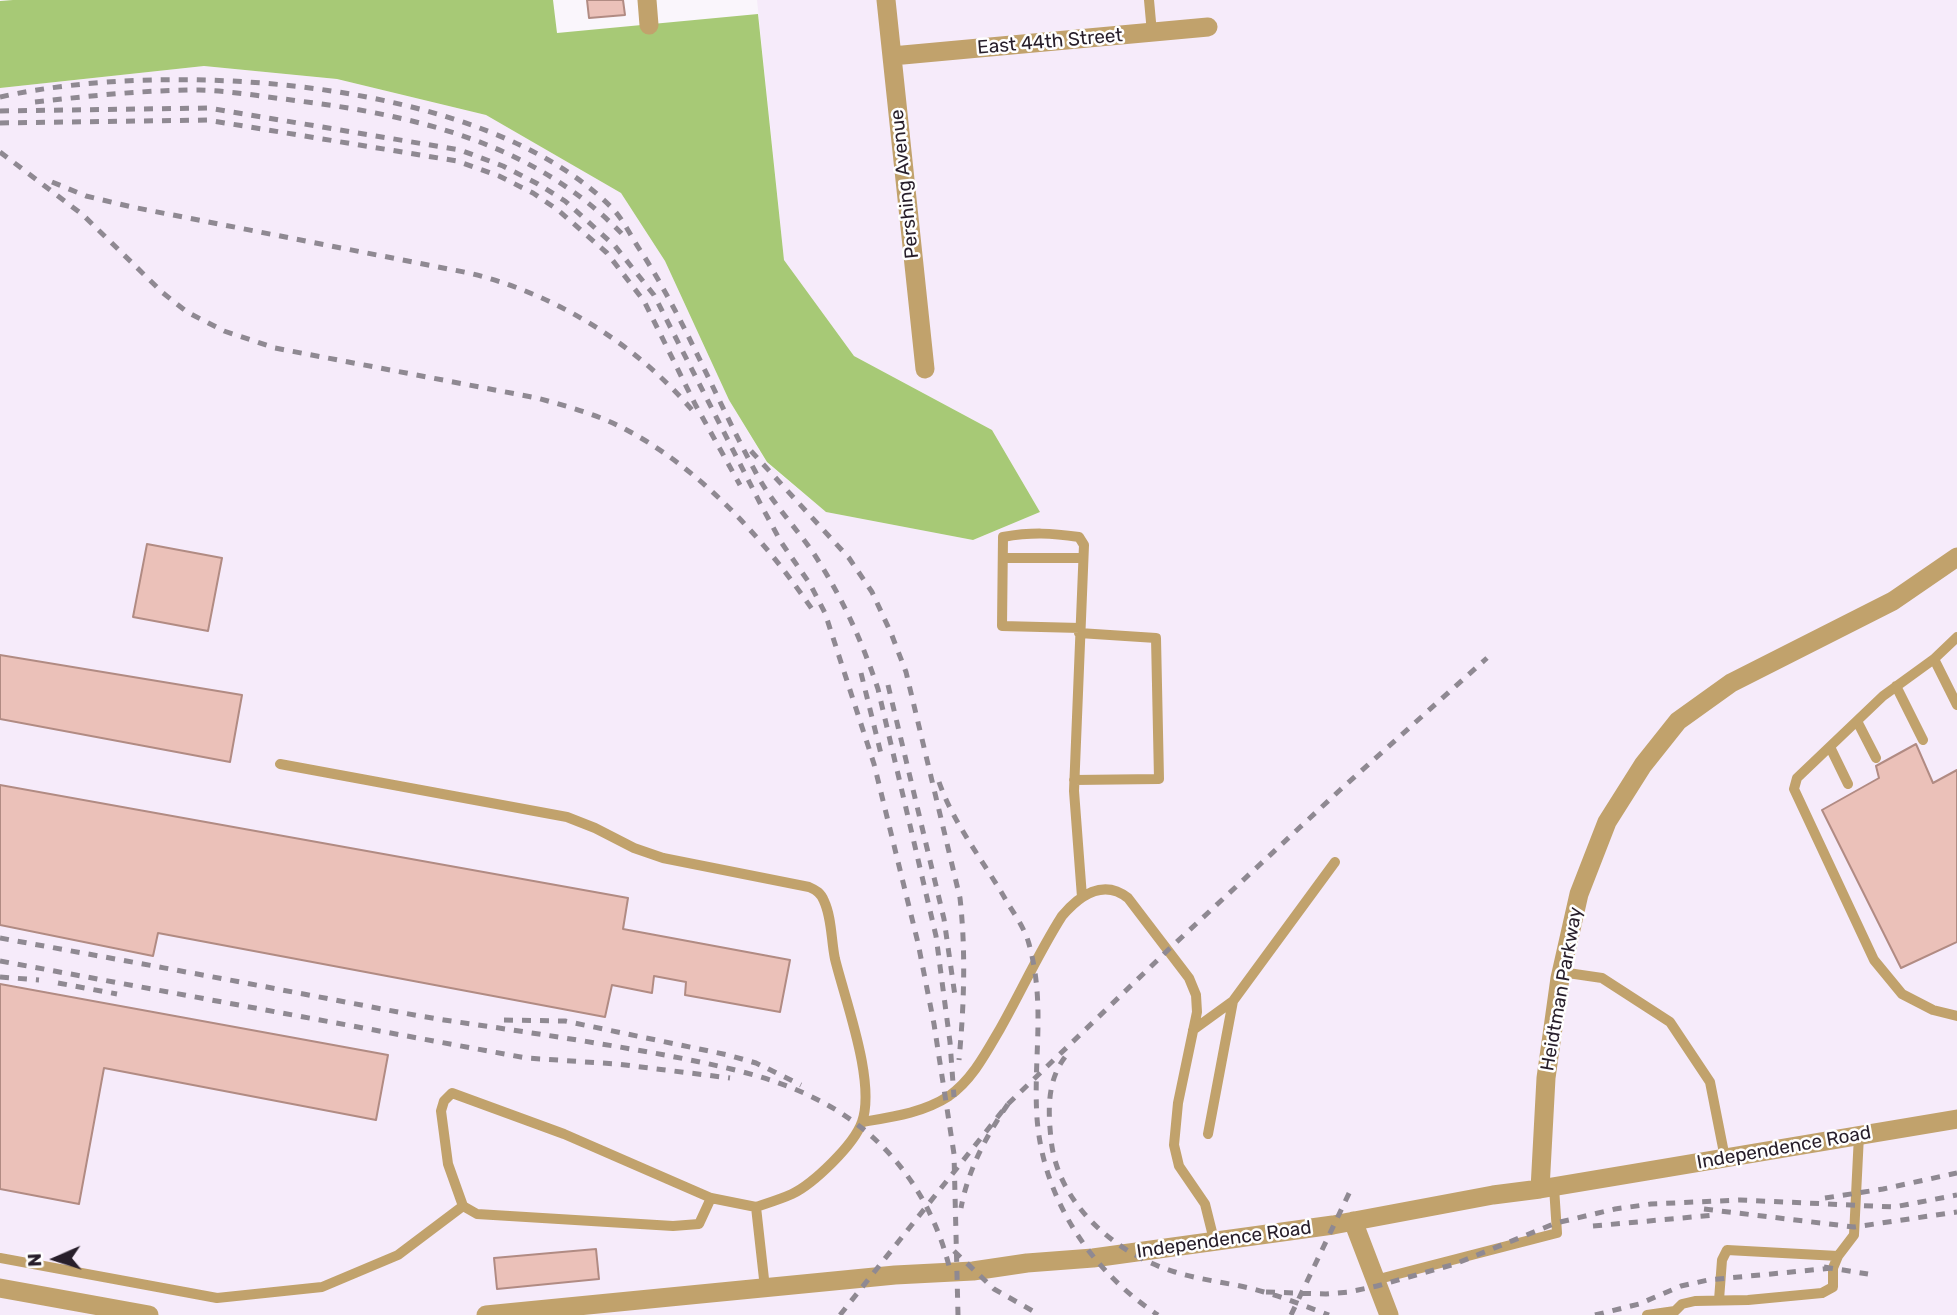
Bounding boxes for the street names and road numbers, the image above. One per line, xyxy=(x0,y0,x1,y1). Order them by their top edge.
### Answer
street label: East 44th Street xyxy=(976,24,1124,60)
street label: Pershing Avenue xyxy=(886,108,924,260)
street label: Heidtman Parkway xyxy=(1536,905,1588,1073)
street label: Independence Road xyxy=(1695,1121,1873,1175)
street label: Independence Road xyxy=(1135,1216,1313,1264)

